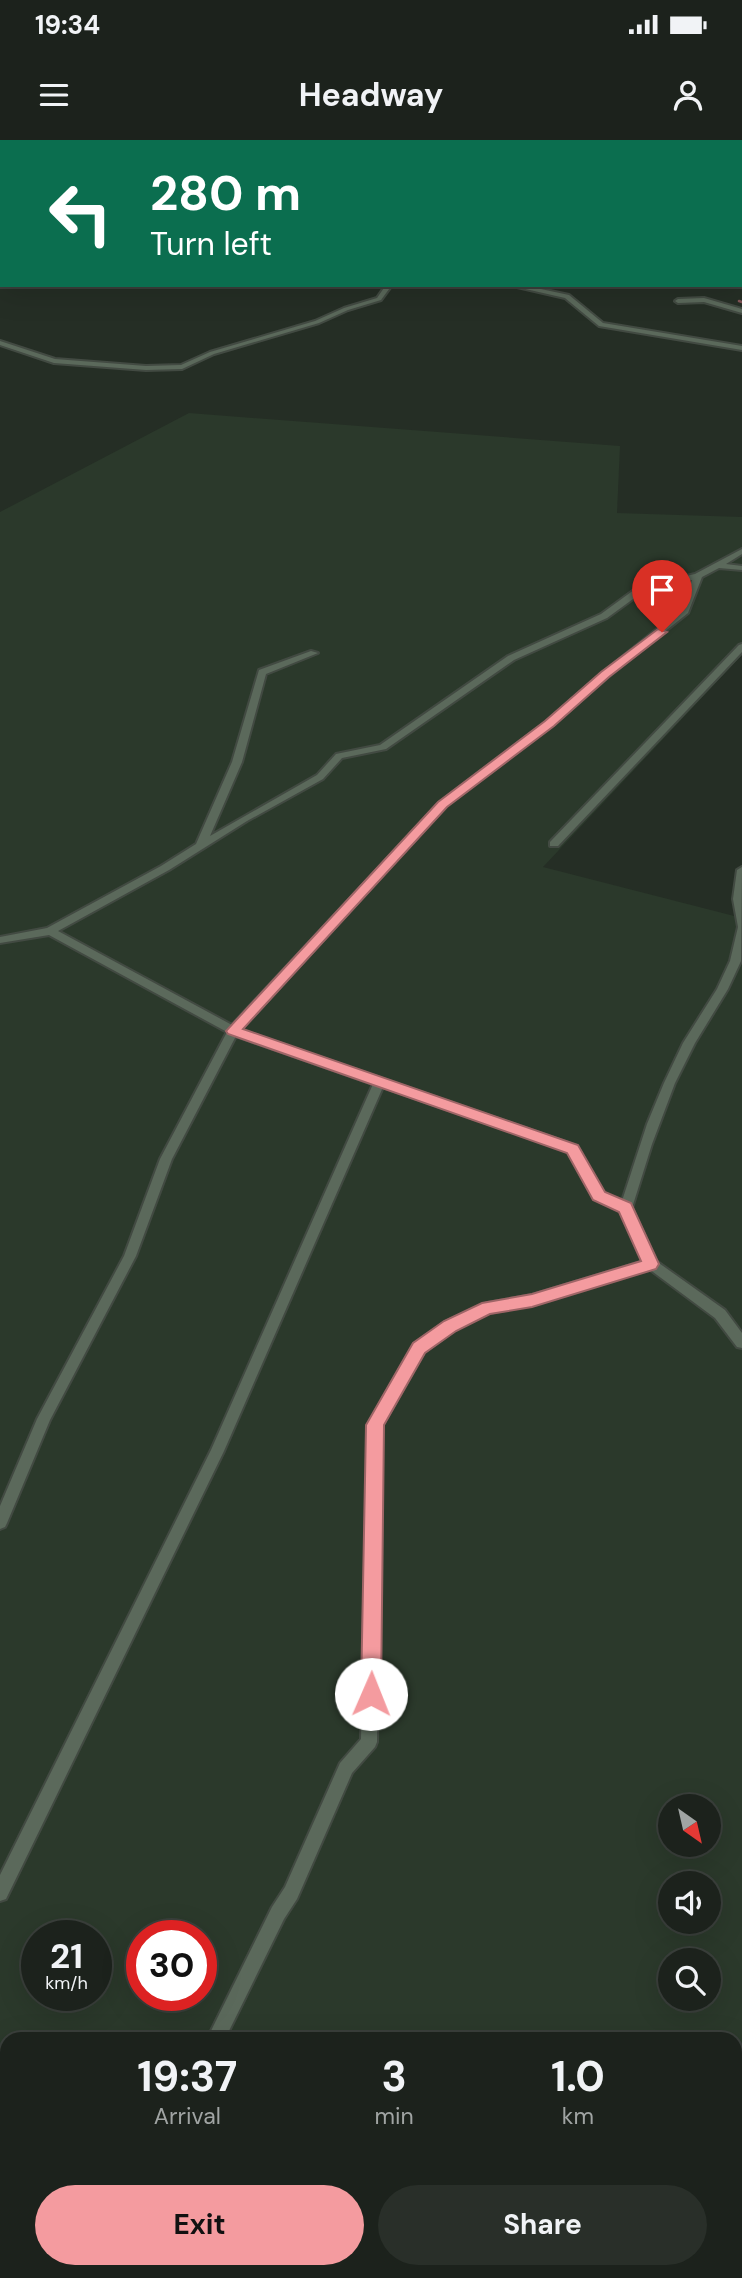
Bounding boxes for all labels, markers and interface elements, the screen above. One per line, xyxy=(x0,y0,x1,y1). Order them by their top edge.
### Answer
text: 19:34 xyxy=(35,8,100,42)
text: Headway xyxy=(299,74,443,116)
icon: menu xyxy=(35,76,73,114)
icon: person xyxy=(669,76,707,114)
text: 280 m xyxy=(150,161,301,225)
icon: left xyxy=(35,168,126,259)
text: Turn left xyxy=(150,223,272,265)
pin xyxy=(632,560,692,632)
icon: arrive xyxy=(643,571,681,609)
position arrow xyxy=(334,1657,408,1731)
north arrow xyxy=(658,1794,721,1857)
map controls xyxy=(658,1794,721,2011)
button: sound xyxy=(658,1871,721,1934)
speed limit sign: 30 xyxy=(126,1920,217,2011)
text: 21 xyxy=(50,1933,83,1979)
button: search xyxy=(658,1948,721,2011)
text: km/h xyxy=(45,1971,88,1995)
text: 19:37 xyxy=(137,2049,237,2104)
text: 3 xyxy=(382,2049,407,2104)
text: 1.0 xyxy=(551,2049,605,2104)
text: Arrival xyxy=(154,2101,221,2131)
text: min xyxy=(375,2101,414,2131)
text: km xyxy=(562,2101,594,2131)
button: Exit xyxy=(35,2185,364,2265)
button: Share xyxy=(378,2185,707,2265)

